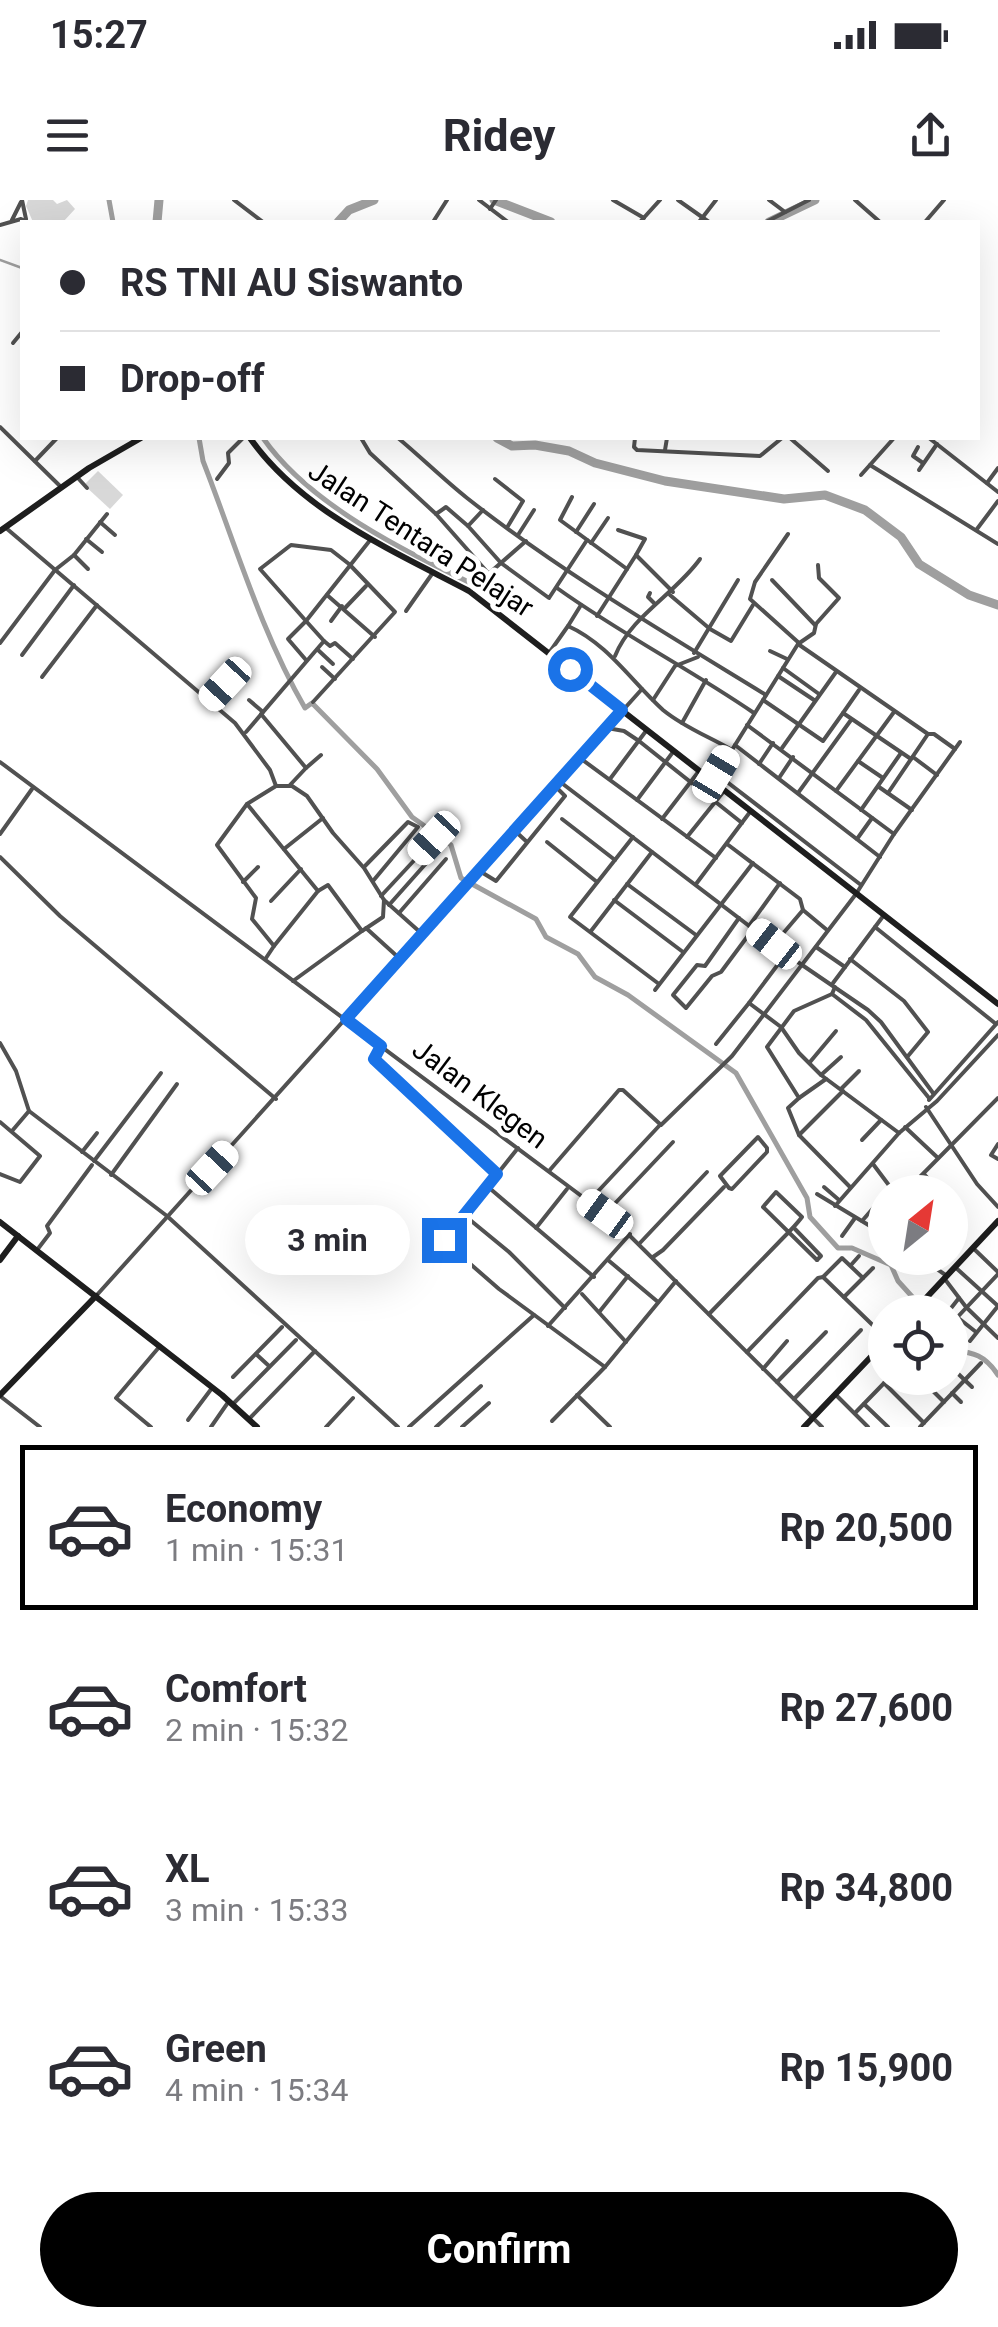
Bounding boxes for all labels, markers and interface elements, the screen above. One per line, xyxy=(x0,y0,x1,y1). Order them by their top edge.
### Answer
text: 15:27 xyxy=(50,13,148,57)
icon: menu xyxy=(40,108,95,163)
icon: share xyxy=(903,108,958,163)
text: Ridey xyxy=(443,109,555,162)
text: RS TNI AU Siswanto xyxy=(120,261,463,305)
text: Drop-off xyxy=(120,357,265,401)
street label: Jalan Tentara Pelajar xyxy=(302,454,540,624)
route start xyxy=(548,647,593,692)
car xyxy=(194,652,256,716)
car xyxy=(688,741,744,807)
car xyxy=(403,806,465,870)
car xyxy=(741,914,807,974)
street label: Jalan Klegen xyxy=(406,1033,554,1155)
car xyxy=(181,1136,243,1200)
north arrow xyxy=(868,1175,968,1275)
map controls xyxy=(868,1175,968,1395)
car xyxy=(572,1184,638,1244)
callout: 3 min xyxy=(244,1205,409,1275)
route end xyxy=(422,1218,467,1263)
text: 3 min xyxy=(287,1221,368,1259)
button: locate xyxy=(868,1295,968,1395)
icon: car xyxy=(45,1483,135,1573)
text: Economy xyxy=(165,1487,322,1531)
text: Rp 20,500 xyxy=(779,1506,953,1550)
text: 1 min · 15:31 xyxy=(165,1531,348,1569)
icon: car xyxy=(45,1663,135,1753)
text: Comfort xyxy=(165,1667,307,1711)
text: Rp 27,600 xyxy=(779,1686,953,1730)
text: 2 min · 15:32 xyxy=(165,1711,348,1749)
icon: car xyxy=(45,1843,135,1933)
text: XL xyxy=(165,1847,210,1891)
text: Rp 34,800 xyxy=(779,1866,953,1910)
text: 3 min · 15:33 xyxy=(165,1891,348,1929)
icon: car xyxy=(45,2023,135,2113)
text: Green xyxy=(165,2027,267,2071)
text: Rp 15,900 xyxy=(779,2046,953,2090)
text: 4 min · 15:34 xyxy=(165,2071,348,2109)
button: Confirm xyxy=(40,2192,958,2307)

